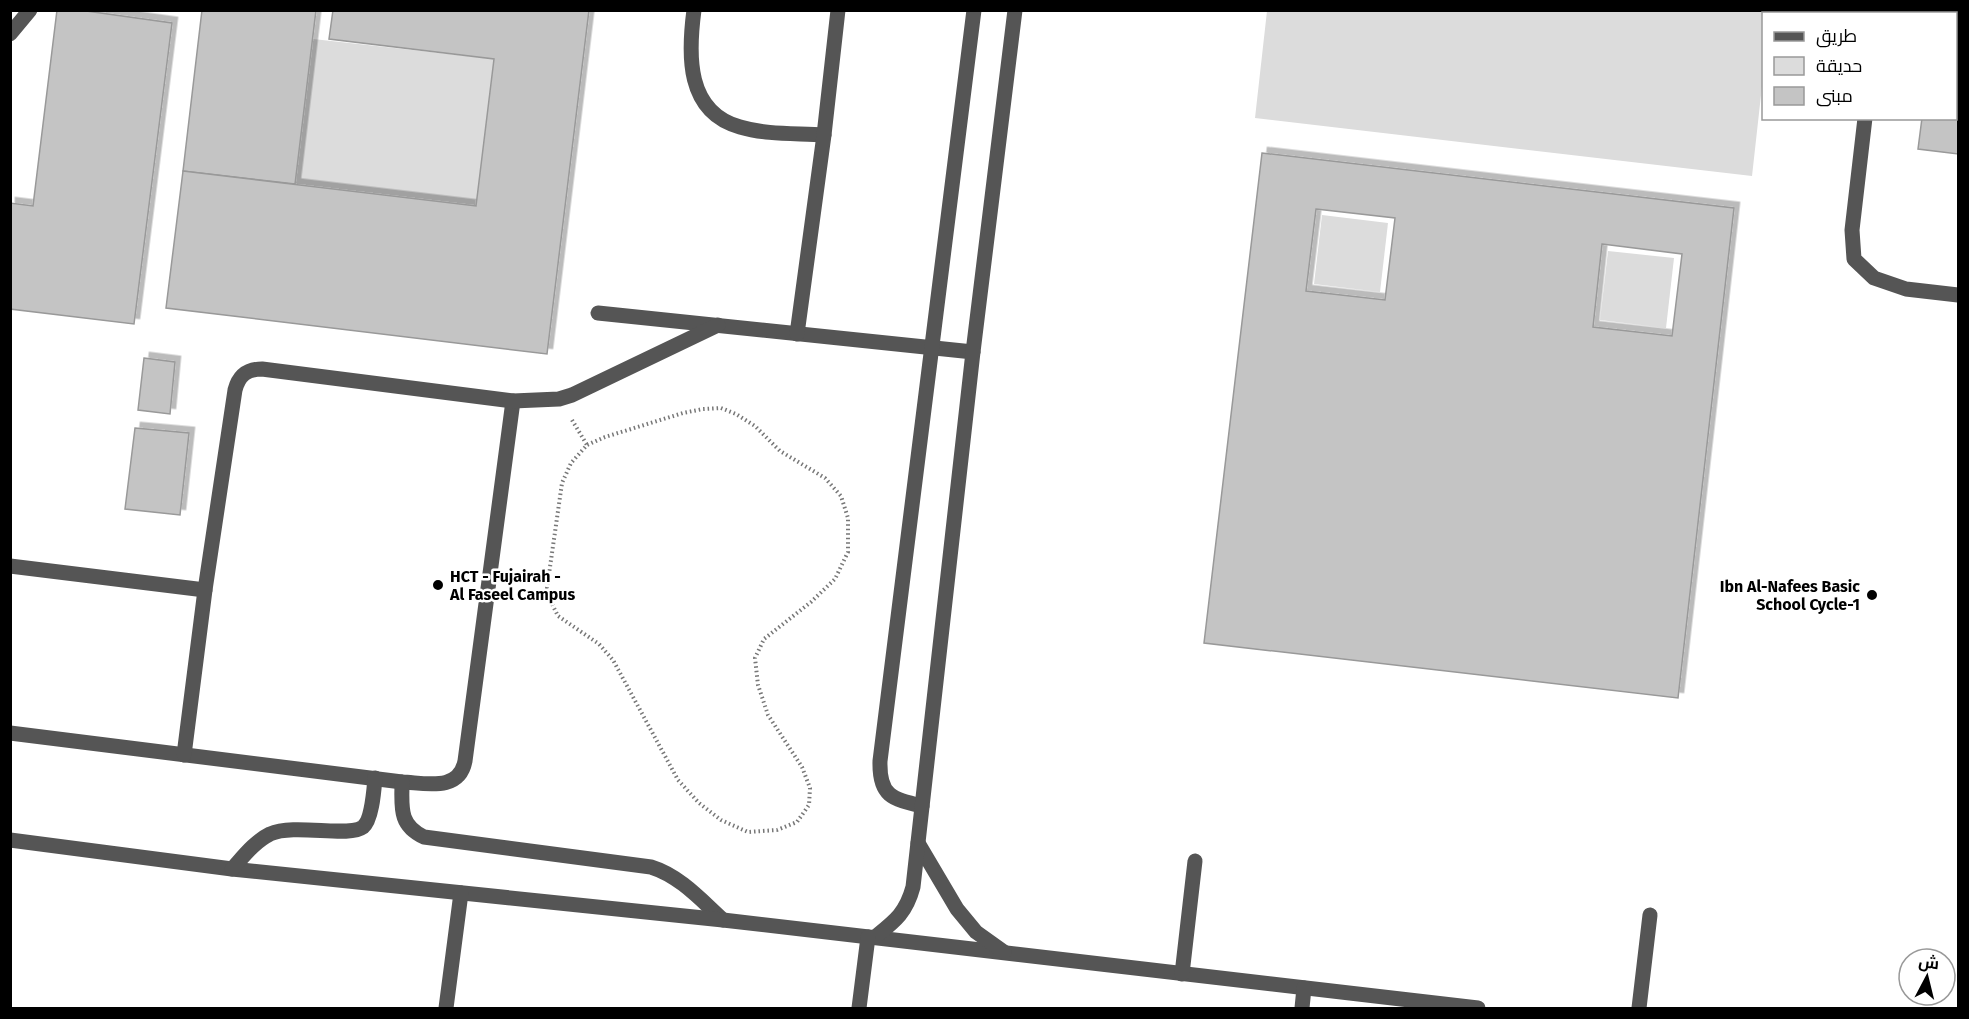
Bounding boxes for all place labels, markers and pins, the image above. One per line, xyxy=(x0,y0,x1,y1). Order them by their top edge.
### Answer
place label: HCT - Fujairah - Al Faseel Campus xyxy=(449,567,575,604)
place label: Ibn Al-Nafees Basic School Cycle-1 xyxy=(1720,577,1860,614)
marker: HCT - Fujairah - Al Faseel Campus xyxy=(431,578,445,592)
marker: Ibn Al-Nafees Basic School Cycle-1 xyxy=(1865,588,1879,602)

